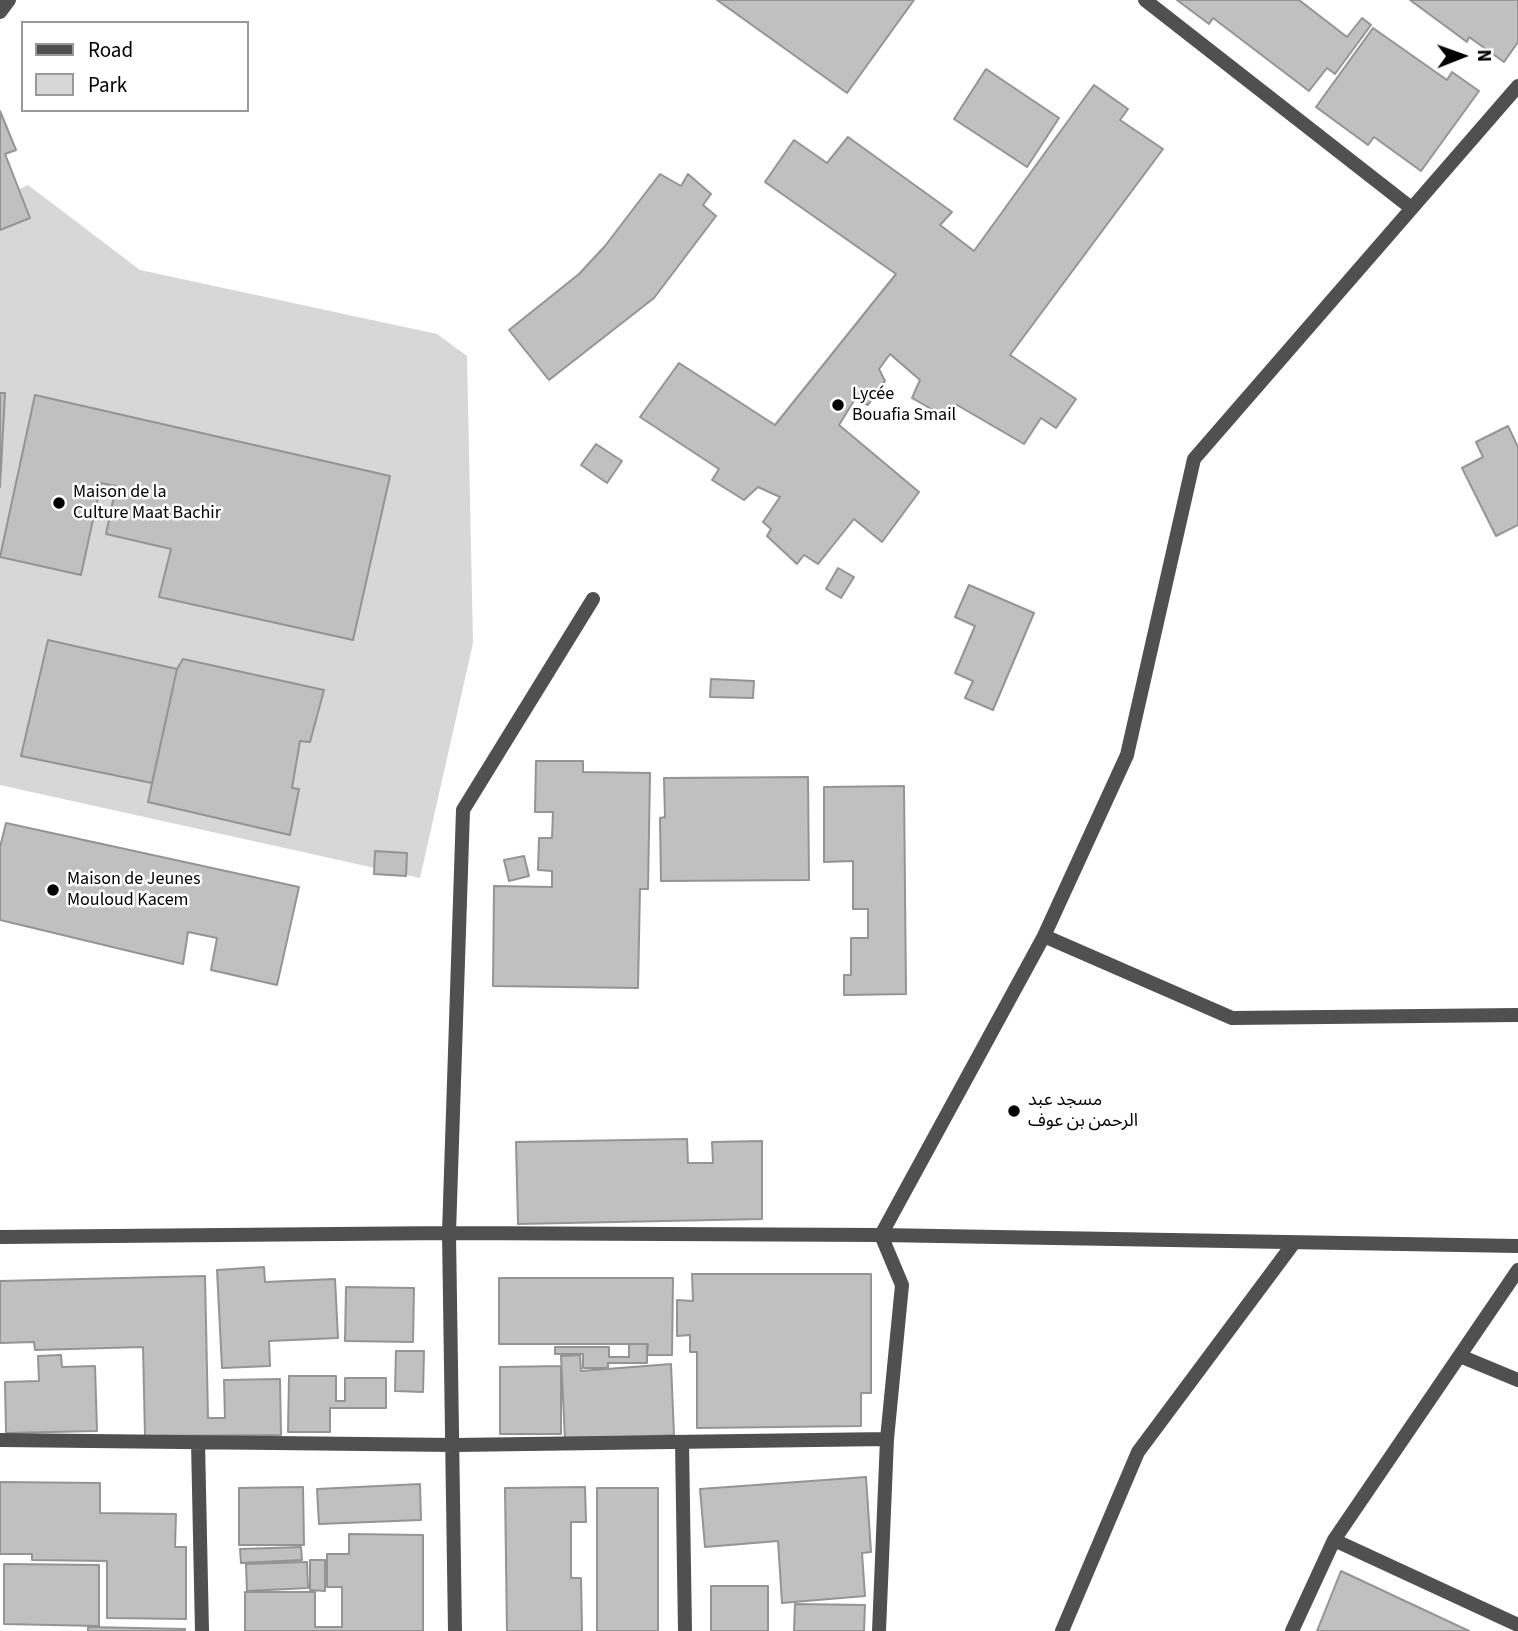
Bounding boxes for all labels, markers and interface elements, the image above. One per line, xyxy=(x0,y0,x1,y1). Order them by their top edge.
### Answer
legend xyxy=(21,21,248,112)
north arrow xyxy=(1427,21,1497,91)
text: Road xyxy=(88,35,133,65)
text: N xyxy=(1470,49,1497,62)
text: Park xyxy=(88,70,127,100)
place label: Lycée Bouafia Smail xyxy=(852,384,956,426)
marker: Lycée Bouafia Smail xyxy=(830,397,846,413)
place label: Maison de la Culture Maat Bachir xyxy=(73,482,221,524)
marker: Maison de la Culture Maat Bachir xyxy=(51,495,67,511)
place label: Maison de Jeunes Mouloud Kacem xyxy=(67,869,201,912)
marker: Maison de Jeunes Mouloud Kacem xyxy=(45,882,61,898)
place label: مسجد عبد الرحمن بن عوف xyxy=(1028,1090,1138,1132)
marker: مسجد عبد الرحمن بن عوف xyxy=(1006,1103,1022,1119)

